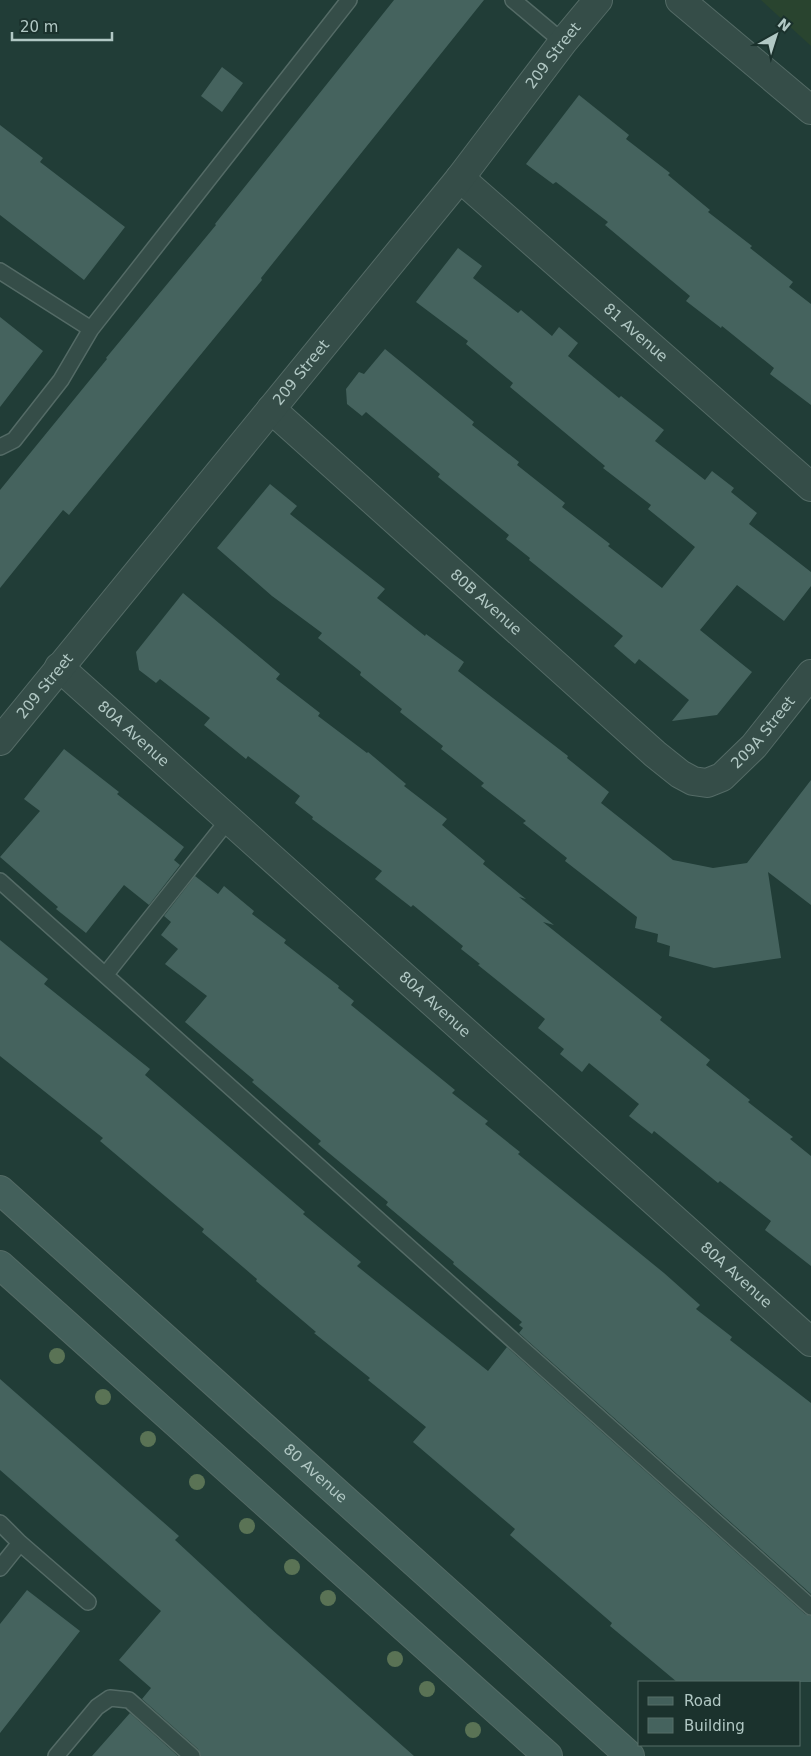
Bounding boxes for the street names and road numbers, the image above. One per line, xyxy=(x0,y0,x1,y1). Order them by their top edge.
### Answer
street label: 209 Street xyxy=(522,19,585,92)
street label: 81 Avenue xyxy=(600,300,671,366)
street label: 209 Street xyxy=(269,336,333,409)
street label: 80B Avenue xyxy=(447,565,525,639)
street label: 209 Street xyxy=(13,650,77,722)
street label: 209A Street xyxy=(727,693,799,772)
street label: 80A Avenue xyxy=(94,697,173,771)
street label: 80A Avenue xyxy=(395,968,474,1041)
street label: 80A Avenue xyxy=(697,1238,776,1312)
street label: 80 Avenue xyxy=(280,1440,351,1507)

